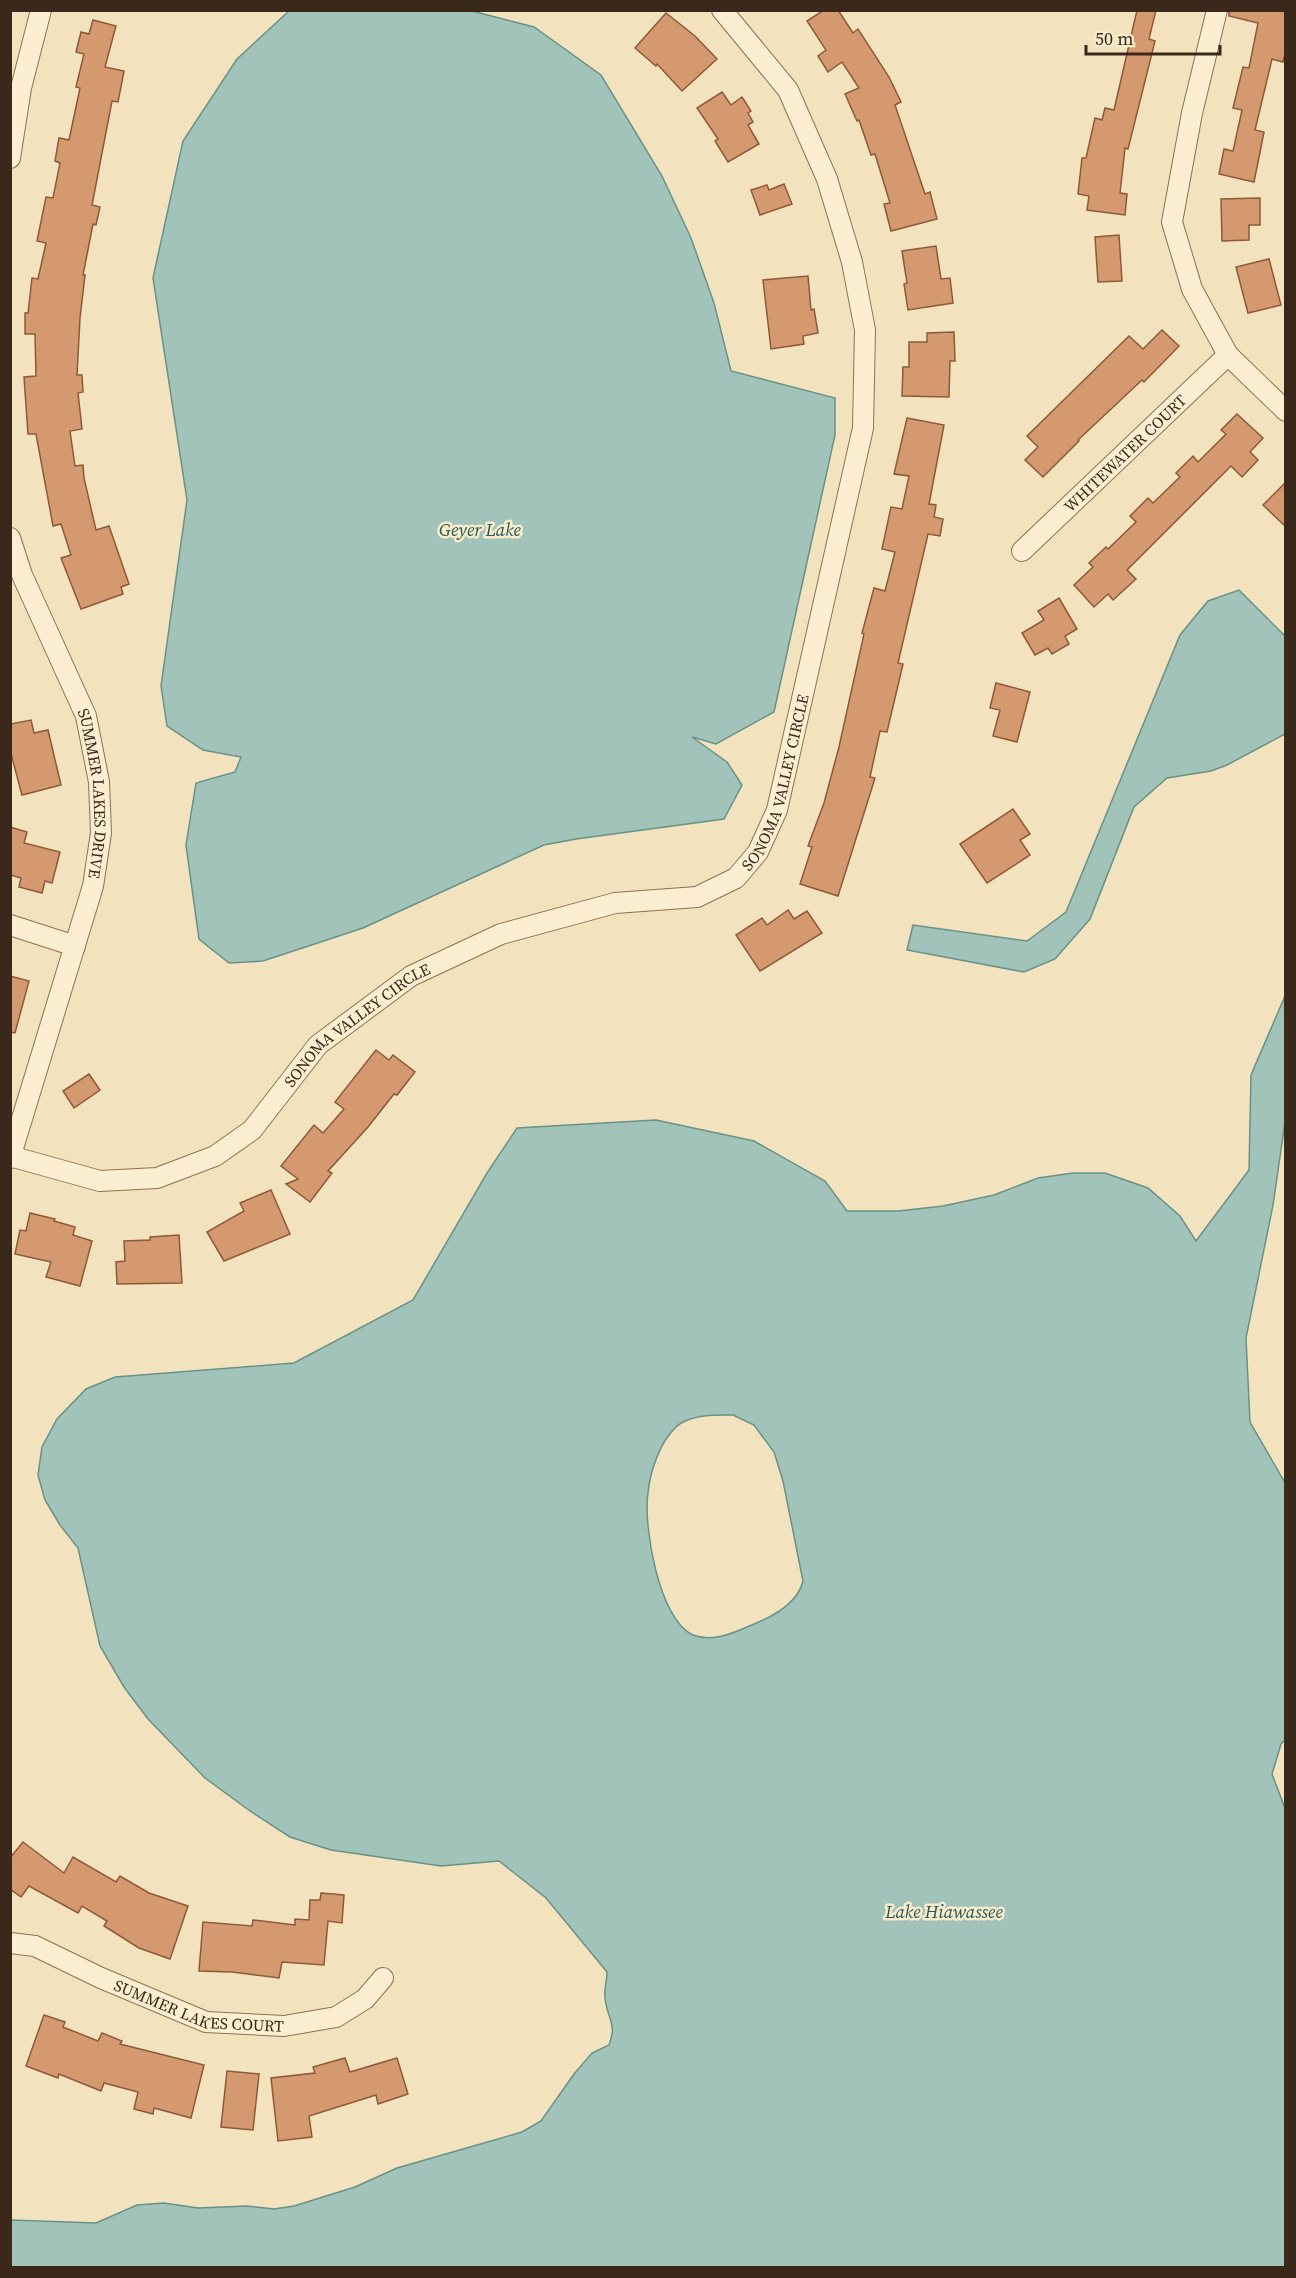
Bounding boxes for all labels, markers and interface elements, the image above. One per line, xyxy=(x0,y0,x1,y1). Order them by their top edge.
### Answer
scale bar xyxy=(1086,18,1220,56)
text: 50 m xyxy=(1095,26,1133,51)
street label: WHITEWATER COURT xyxy=(1059,389,1191,517)
water label: Geyer Lake xyxy=(439,517,522,542)
street label: SONOMA VALLEY CIRCLE xyxy=(736,692,814,875)
street label: SUMMER LAKES DRIVE xyxy=(73,704,112,880)
street label: SONOMA VALLEY CIRCLE xyxy=(279,958,434,1091)
water label: Lake Hiawassee xyxy=(884,1899,1003,1924)
street label: SUMMER LAKES COURT xyxy=(111,1974,285,2037)

